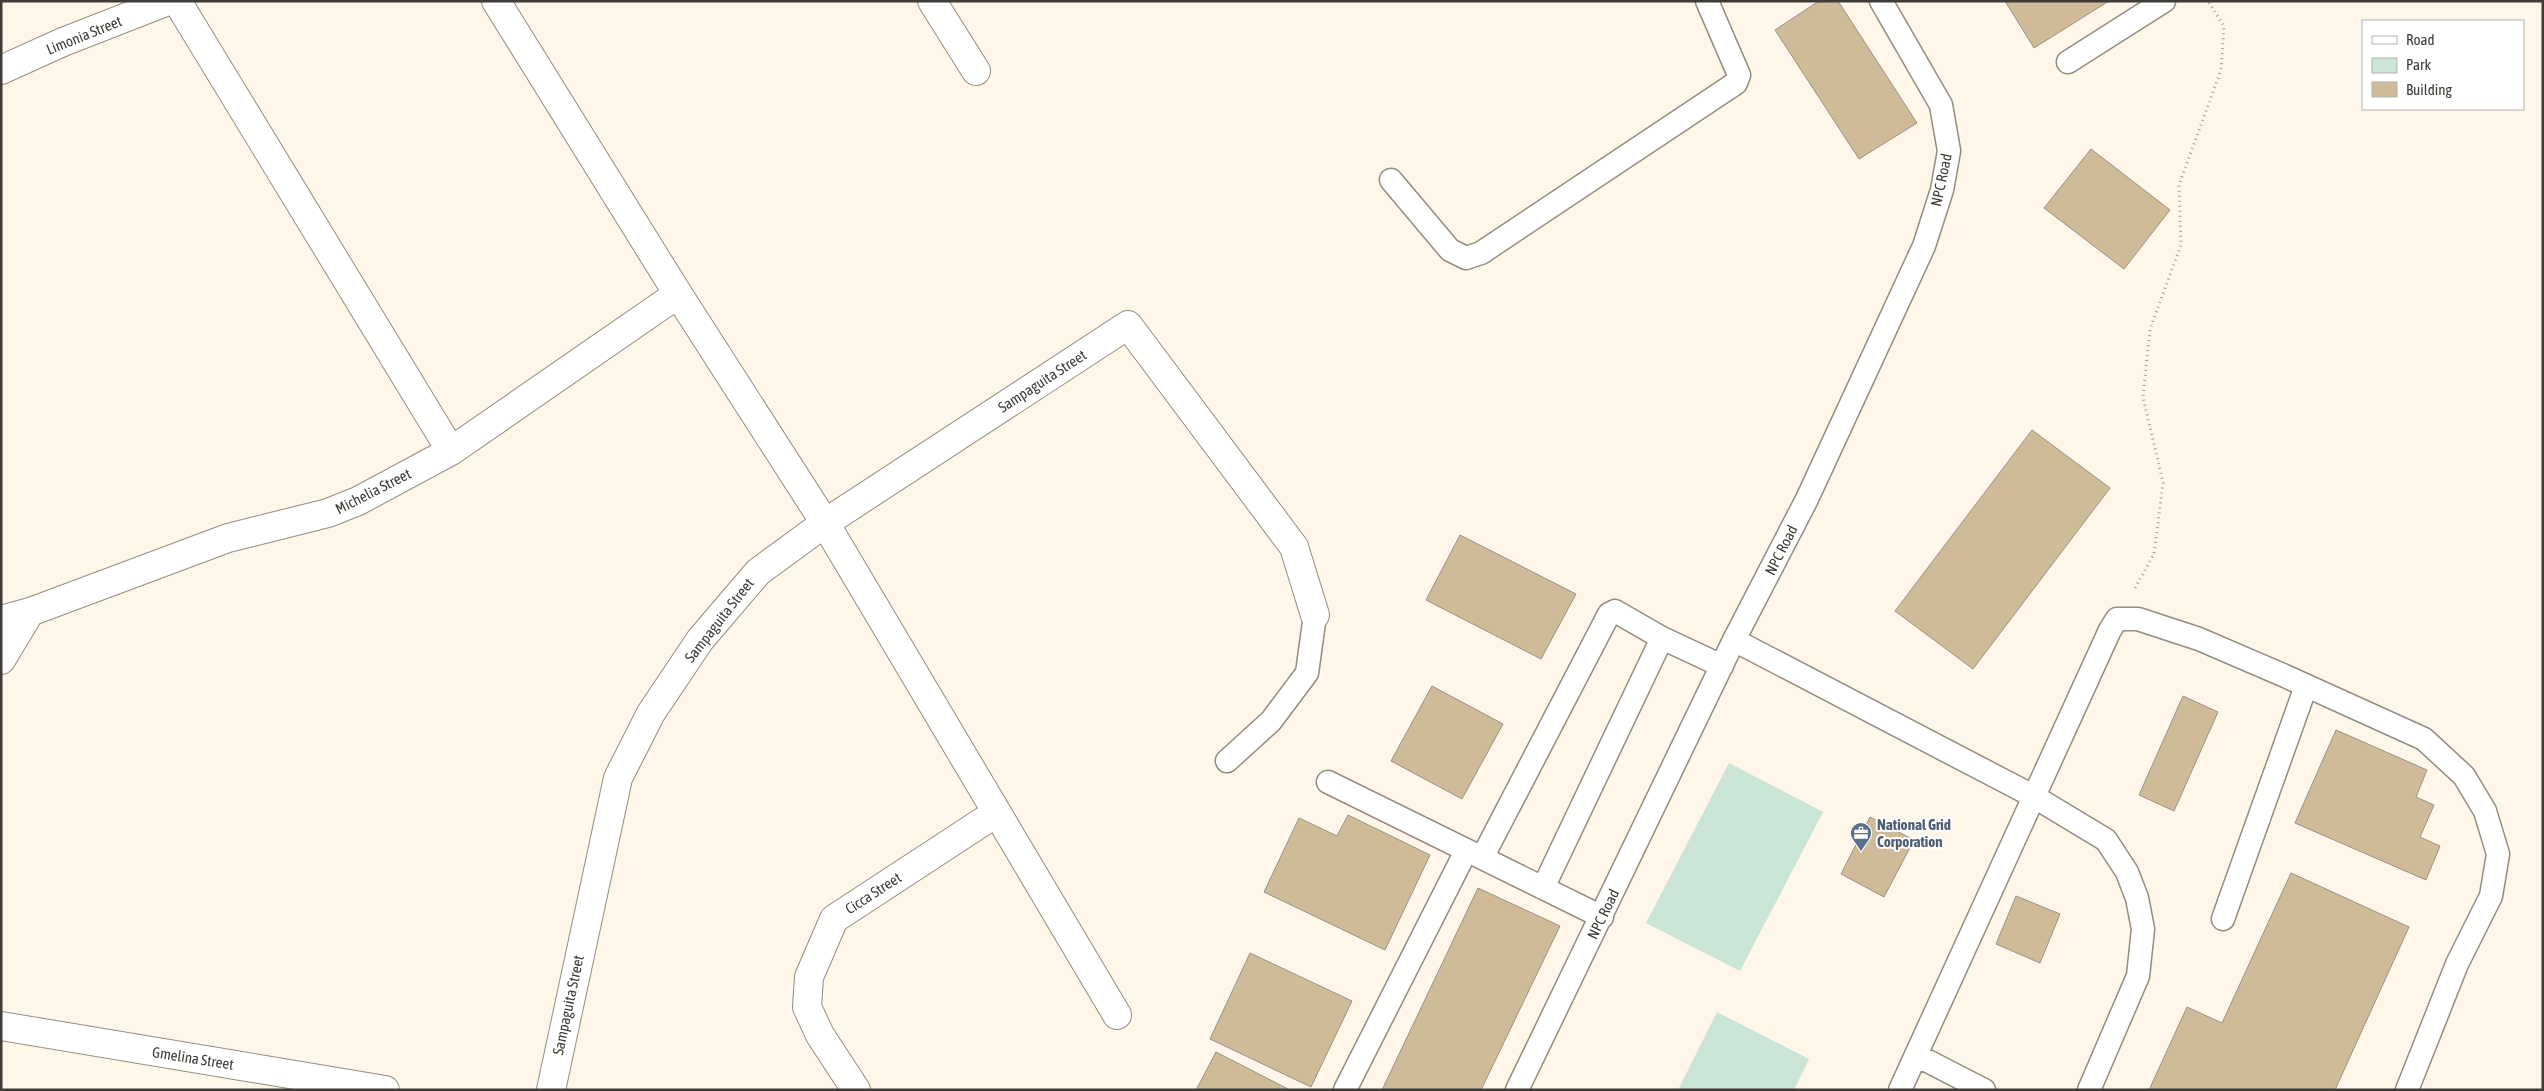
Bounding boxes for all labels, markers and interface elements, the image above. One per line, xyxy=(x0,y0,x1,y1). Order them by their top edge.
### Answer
street label: Limonia Street xyxy=(44,12,124,58)
legend xyxy=(2362,20,2524,110)
text: Road xyxy=(2406,31,2435,48)
text: Park xyxy=(2406,56,2431,73)
text: Building xyxy=(2406,81,2452,98)
street label: NPC Road xyxy=(1927,152,1955,208)
street label: Sampaguita Street xyxy=(995,346,1089,416)
street label: Michelia Street xyxy=(332,465,414,517)
street label: NPC Road xyxy=(1761,522,1801,578)
street label: Sampaguita Street xyxy=(681,575,757,665)
place label: National Grid Corporation xyxy=(1877,816,1951,850)
office icon: National Grid Corporation xyxy=(1849,821,1873,852)
street label: Cicca Street xyxy=(842,869,904,917)
street label: NPC Road xyxy=(1584,886,1622,942)
street label: Sampaguita Street xyxy=(549,954,587,1056)
street label: Gmelina Street xyxy=(151,1043,235,1073)

